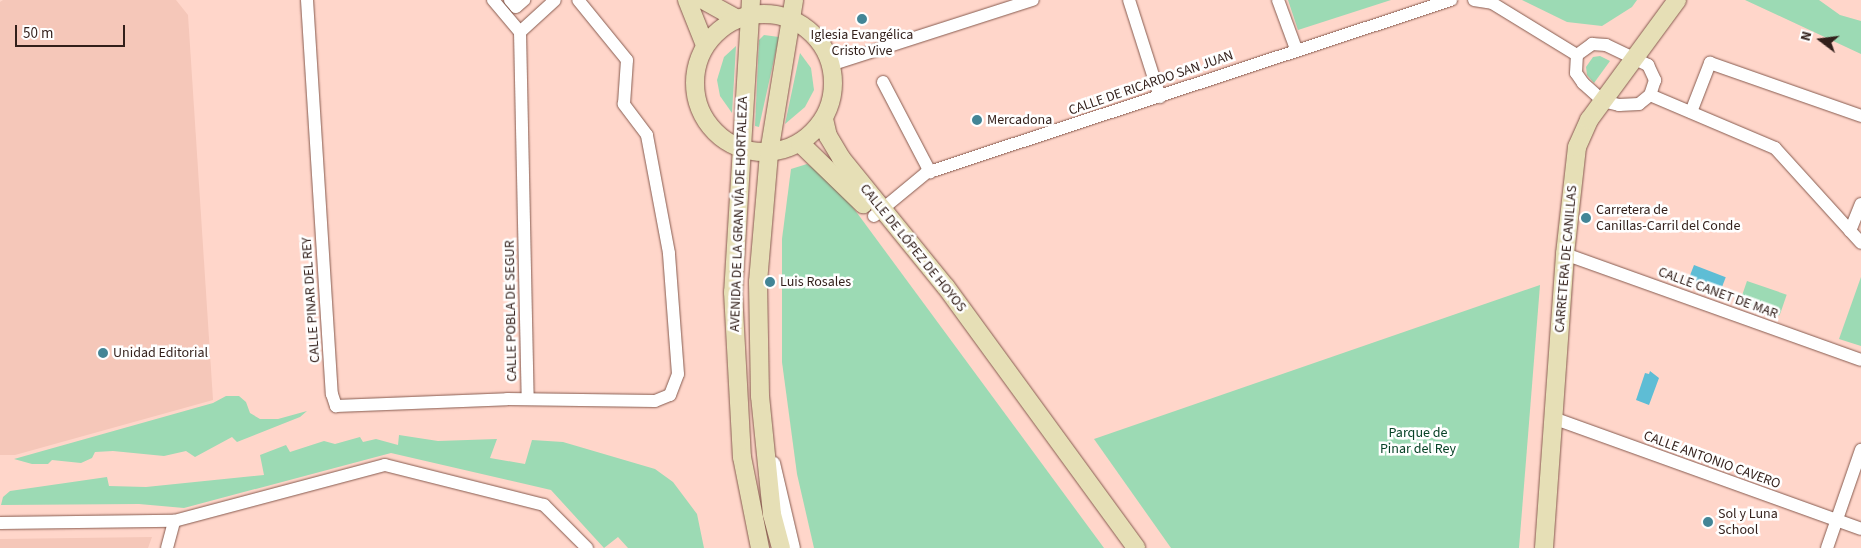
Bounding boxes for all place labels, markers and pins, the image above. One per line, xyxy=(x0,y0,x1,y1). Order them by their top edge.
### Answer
marker: Iglesia Evangélica Cristo Vive xyxy=(856,13,868,25)
place label: Iglesia Evangélica Cristo Vive xyxy=(811,27,913,59)
place label: Mercadona xyxy=(987,112,1052,128)
marker: Mercadona xyxy=(971,114,983,126)
place label: Carretera de Canillas-Carril del Conde xyxy=(1596,202,1740,234)
marker: Carretera de Canillas-Carril del Conde xyxy=(1580,212,1592,224)
place label: Luis Rosales xyxy=(780,274,851,290)
marker: Luis Rosales xyxy=(764,276,776,288)
place label: Unidad Editorial xyxy=(113,345,208,361)
marker: Unidad Editorial xyxy=(97,347,109,359)
place label: Sol y Luna School xyxy=(1718,506,1778,538)
marker: Sol y Luna School xyxy=(1702,516,1714,528)

